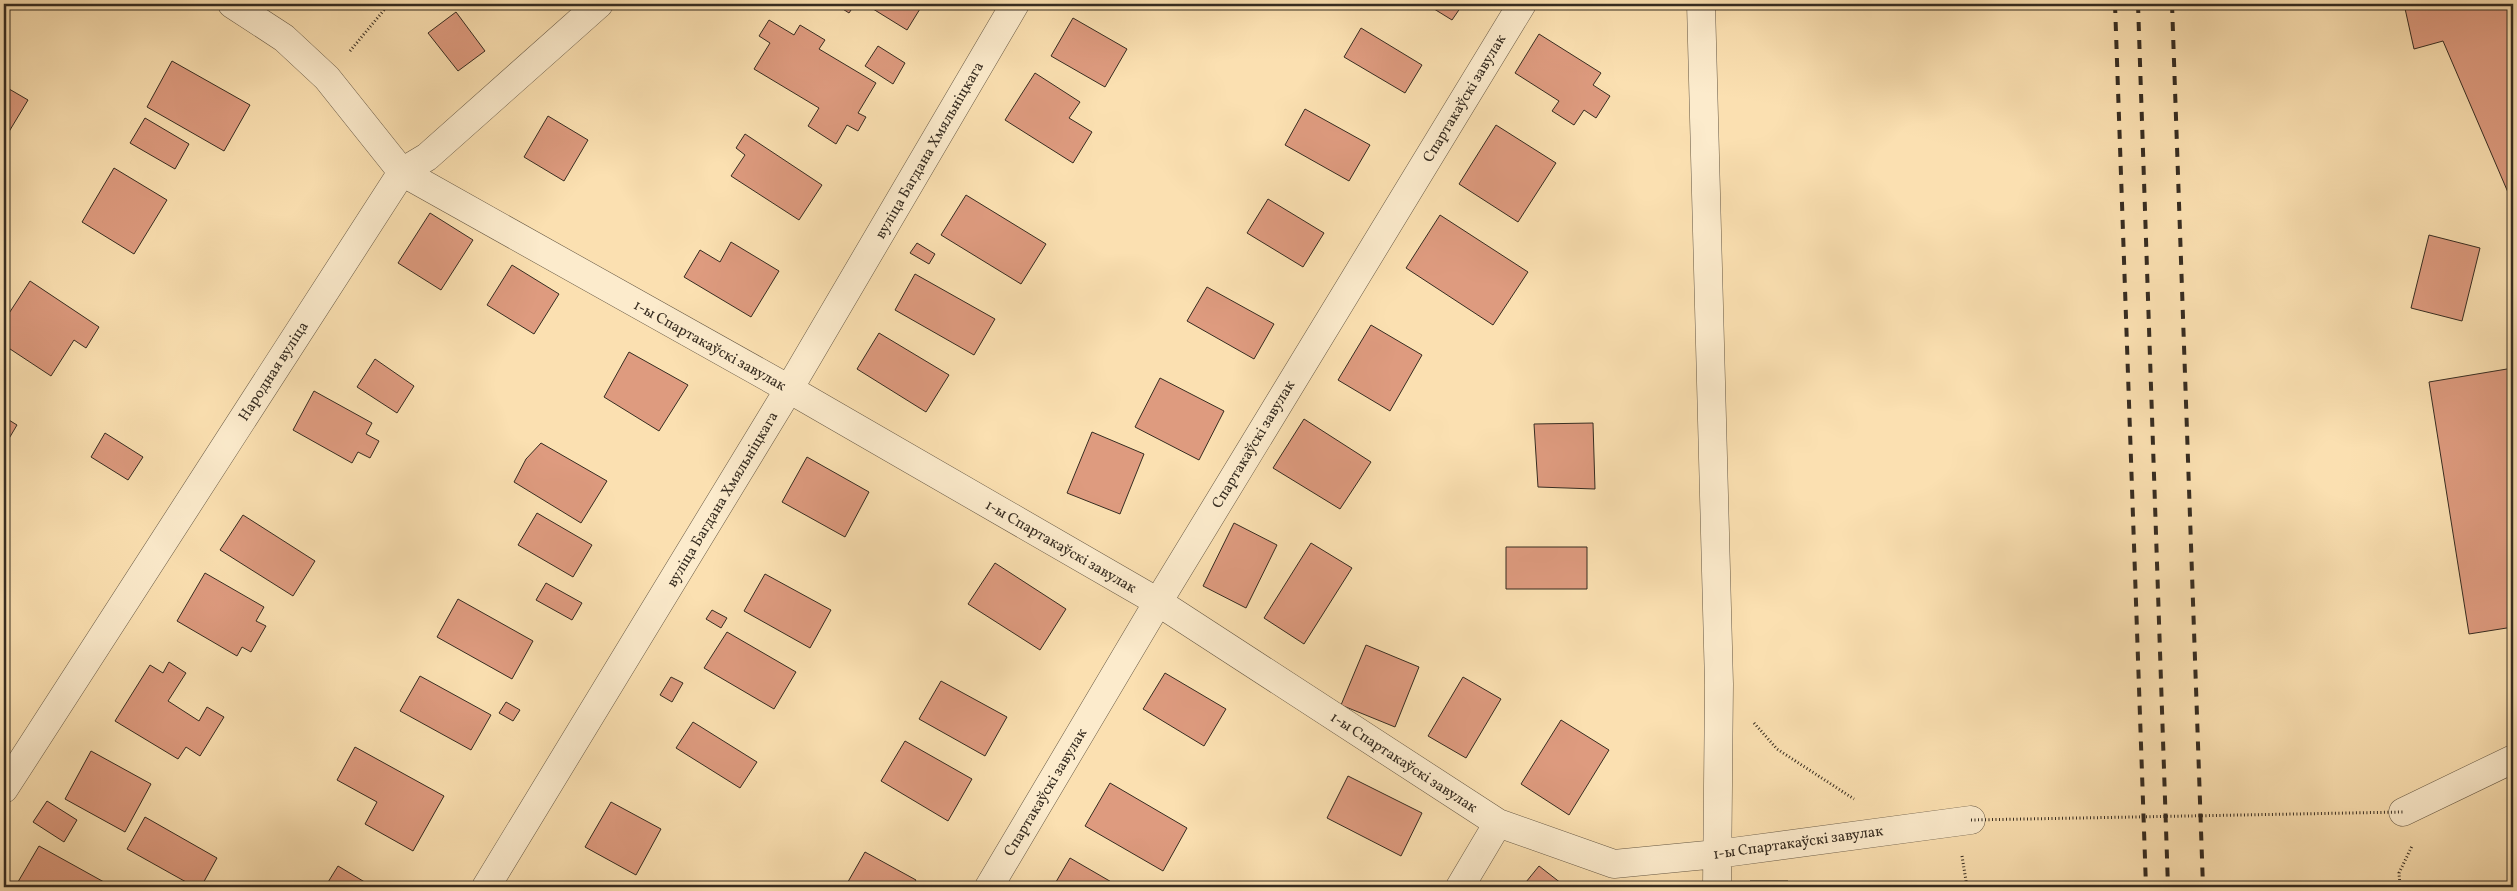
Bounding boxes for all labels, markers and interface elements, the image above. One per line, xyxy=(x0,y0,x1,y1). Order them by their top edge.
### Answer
street label: Спартакаўскі завулак xyxy=(1419,31,1512,167)
street label: вуліца Багдана Хмяльніцкага xyxy=(871,58,990,243)
street label: 1-ы Спартакаўскі завулак xyxy=(629,296,789,397)
street label: Народная вуліца xyxy=(234,318,314,426)
street label: Спартакаўскі завулак xyxy=(1208,377,1301,513)
street label: вуліца Багдана Хмяльніцкага xyxy=(662,408,784,592)
street label: 1-ы Спартакаўскі завулак xyxy=(981,495,1140,599)
street label: 1-ы Спартакаўскі завулак xyxy=(1326,708,1481,819)
street label: Спартакаўскі завулак xyxy=(1000,725,1093,861)
street label: 1-ы Спартакаўскі завулак xyxy=(1712,821,1885,866)

